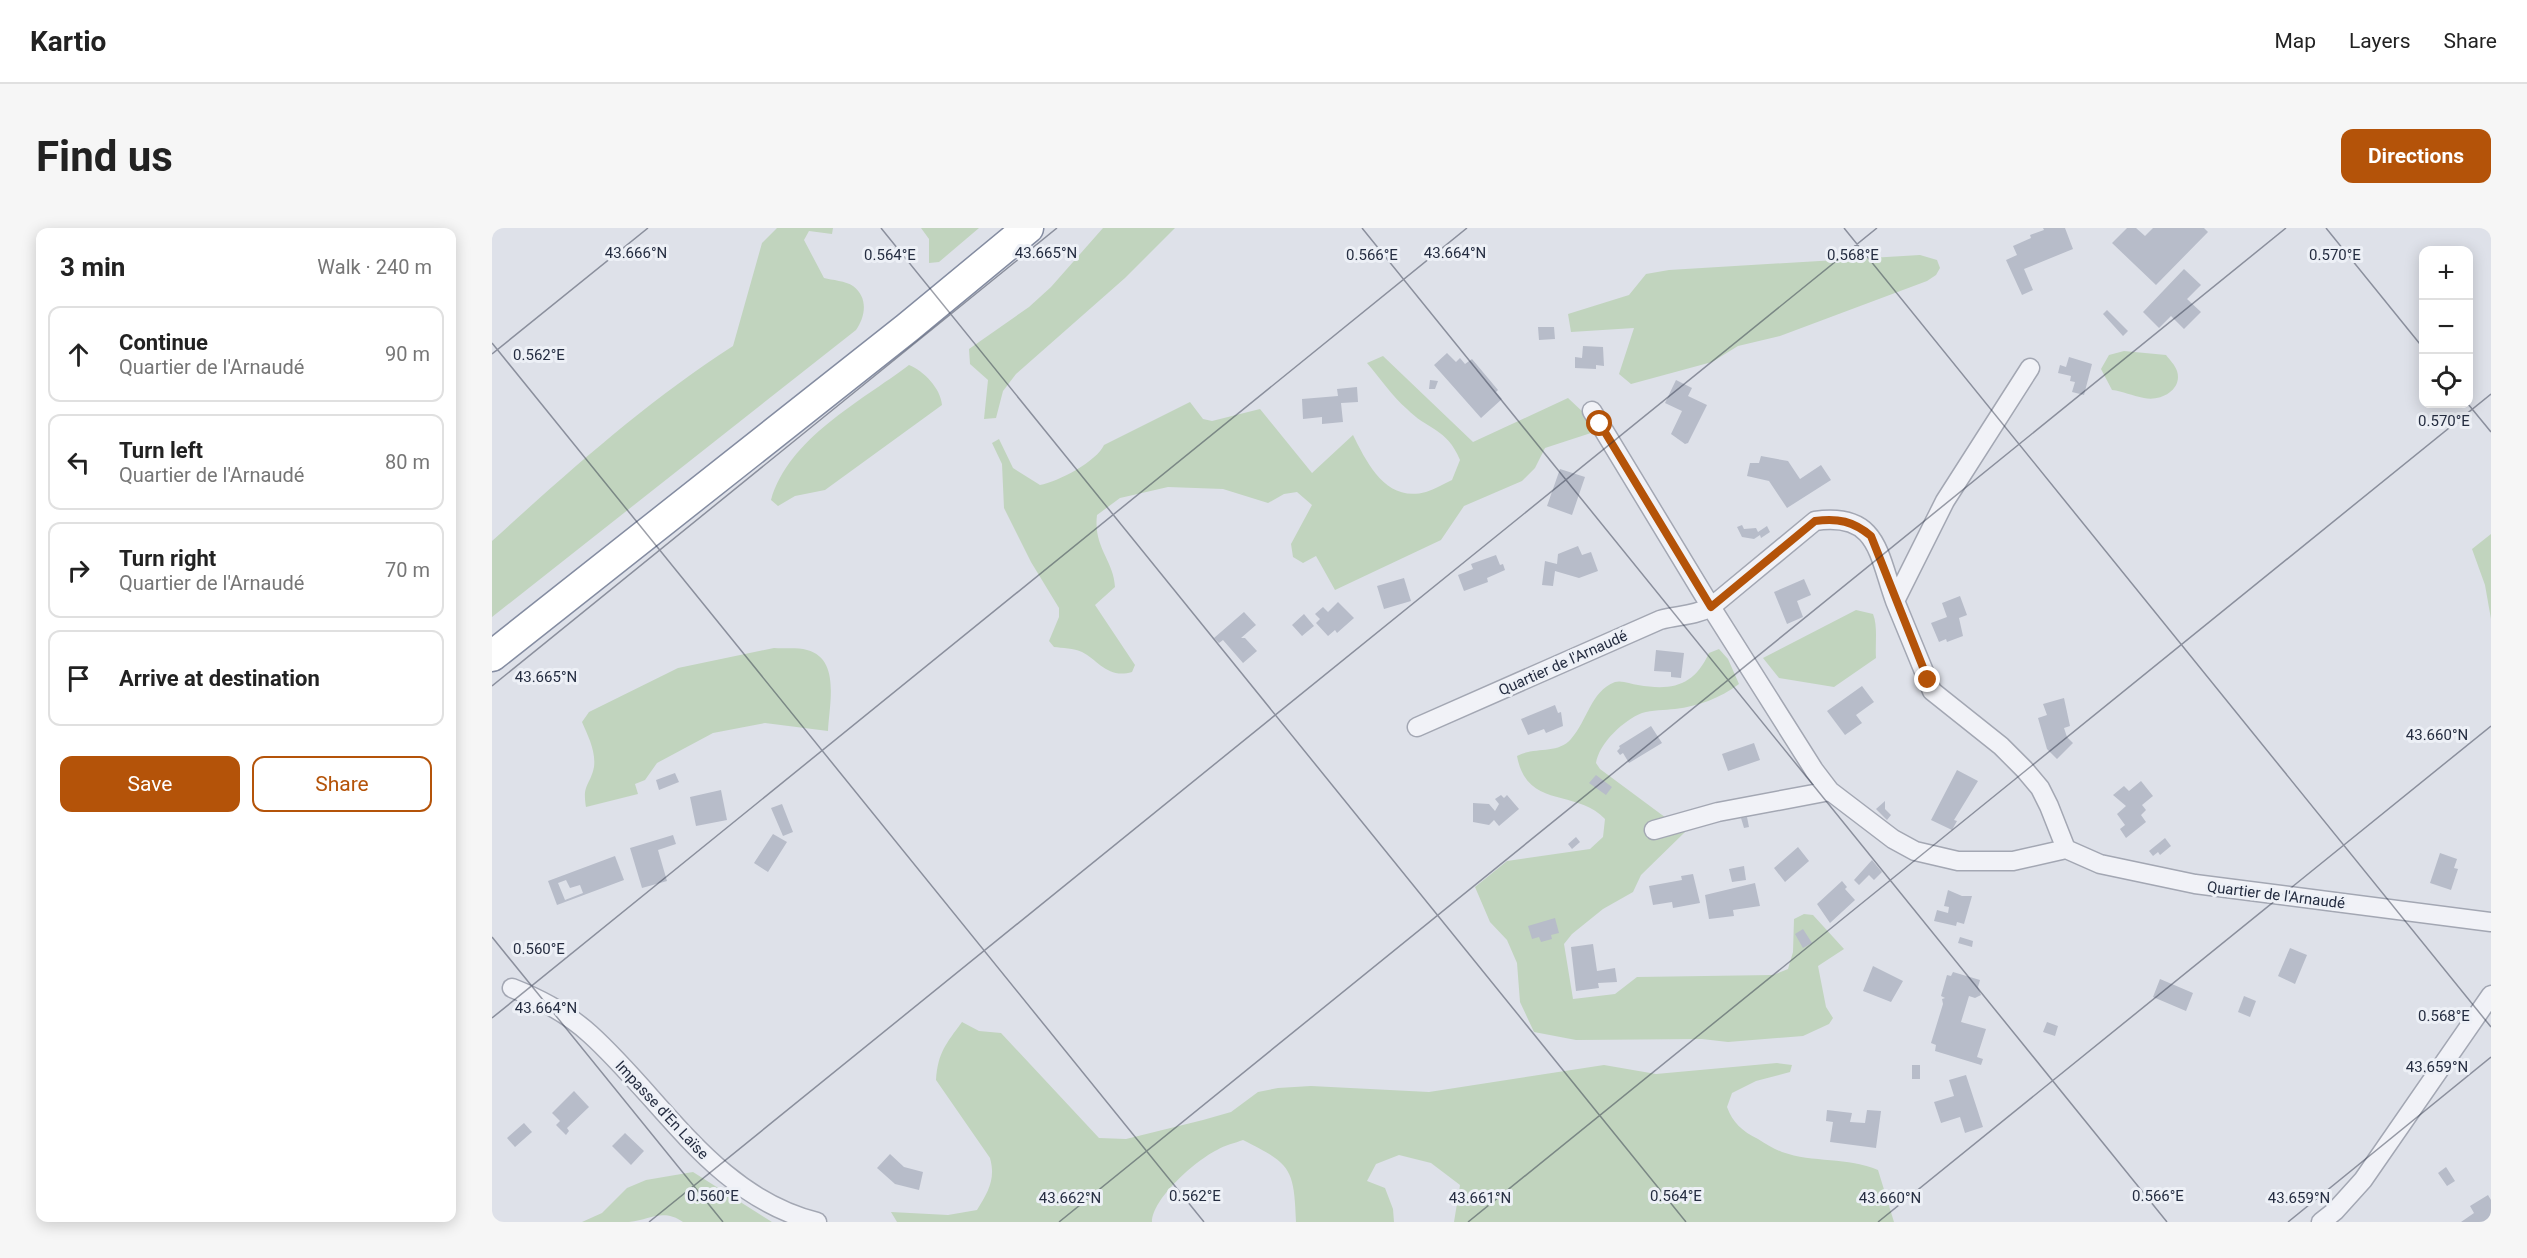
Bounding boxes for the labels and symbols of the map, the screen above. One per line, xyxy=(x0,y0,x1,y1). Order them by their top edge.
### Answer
text: 43.666°N xyxy=(605,244,667,262)
text: 43.665°N xyxy=(1015,244,1077,262)
text: 43.664°N xyxy=(1424,244,1486,262)
text: 0.564°E xyxy=(864,246,916,264)
text: 0.566°E xyxy=(1346,246,1398,264)
text: 0.568°E xyxy=(1827,246,1879,264)
text: 0.570°E xyxy=(2309,246,2361,264)
text: 0.562°E xyxy=(513,346,565,364)
route start xyxy=(1586,410,1612,436)
text: 0.570°E xyxy=(2418,412,2470,430)
street label: Quartier de l'Arnaudé xyxy=(1496,626,1630,699)
route end xyxy=(1914,666,1940,692)
text: 43.665°N xyxy=(515,668,577,686)
text: 43.660°N xyxy=(2406,726,2468,744)
street label: Quartier de l'Arnaudé xyxy=(2206,878,2346,912)
text: 0.560°E xyxy=(513,940,565,958)
text: 43.664°N xyxy=(515,999,577,1017)
text: 0.568°E xyxy=(2418,1007,2470,1025)
street label: Impasse d'En Laïse xyxy=(612,1057,712,1163)
text: 43.659°N xyxy=(2406,1058,2468,1076)
text: 0.560°E xyxy=(687,1187,739,1205)
text: 0.562°E xyxy=(1169,1187,1221,1205)
text: 0.564°E xyxy=(1650,1187,1702,1205)
text: 0.566°E xyxy=(2132,1187,2184,1205)
text: 43.662°N xyxy=(1039,1189,1101,1207)
text: 43.661°N xyxy=(1449,1189,1511,1207)
text: 43.660°N xyxy=(1859,1189,1921,1207)
text: 43.659°N xyxy=(2268,1189,2330,1207)

